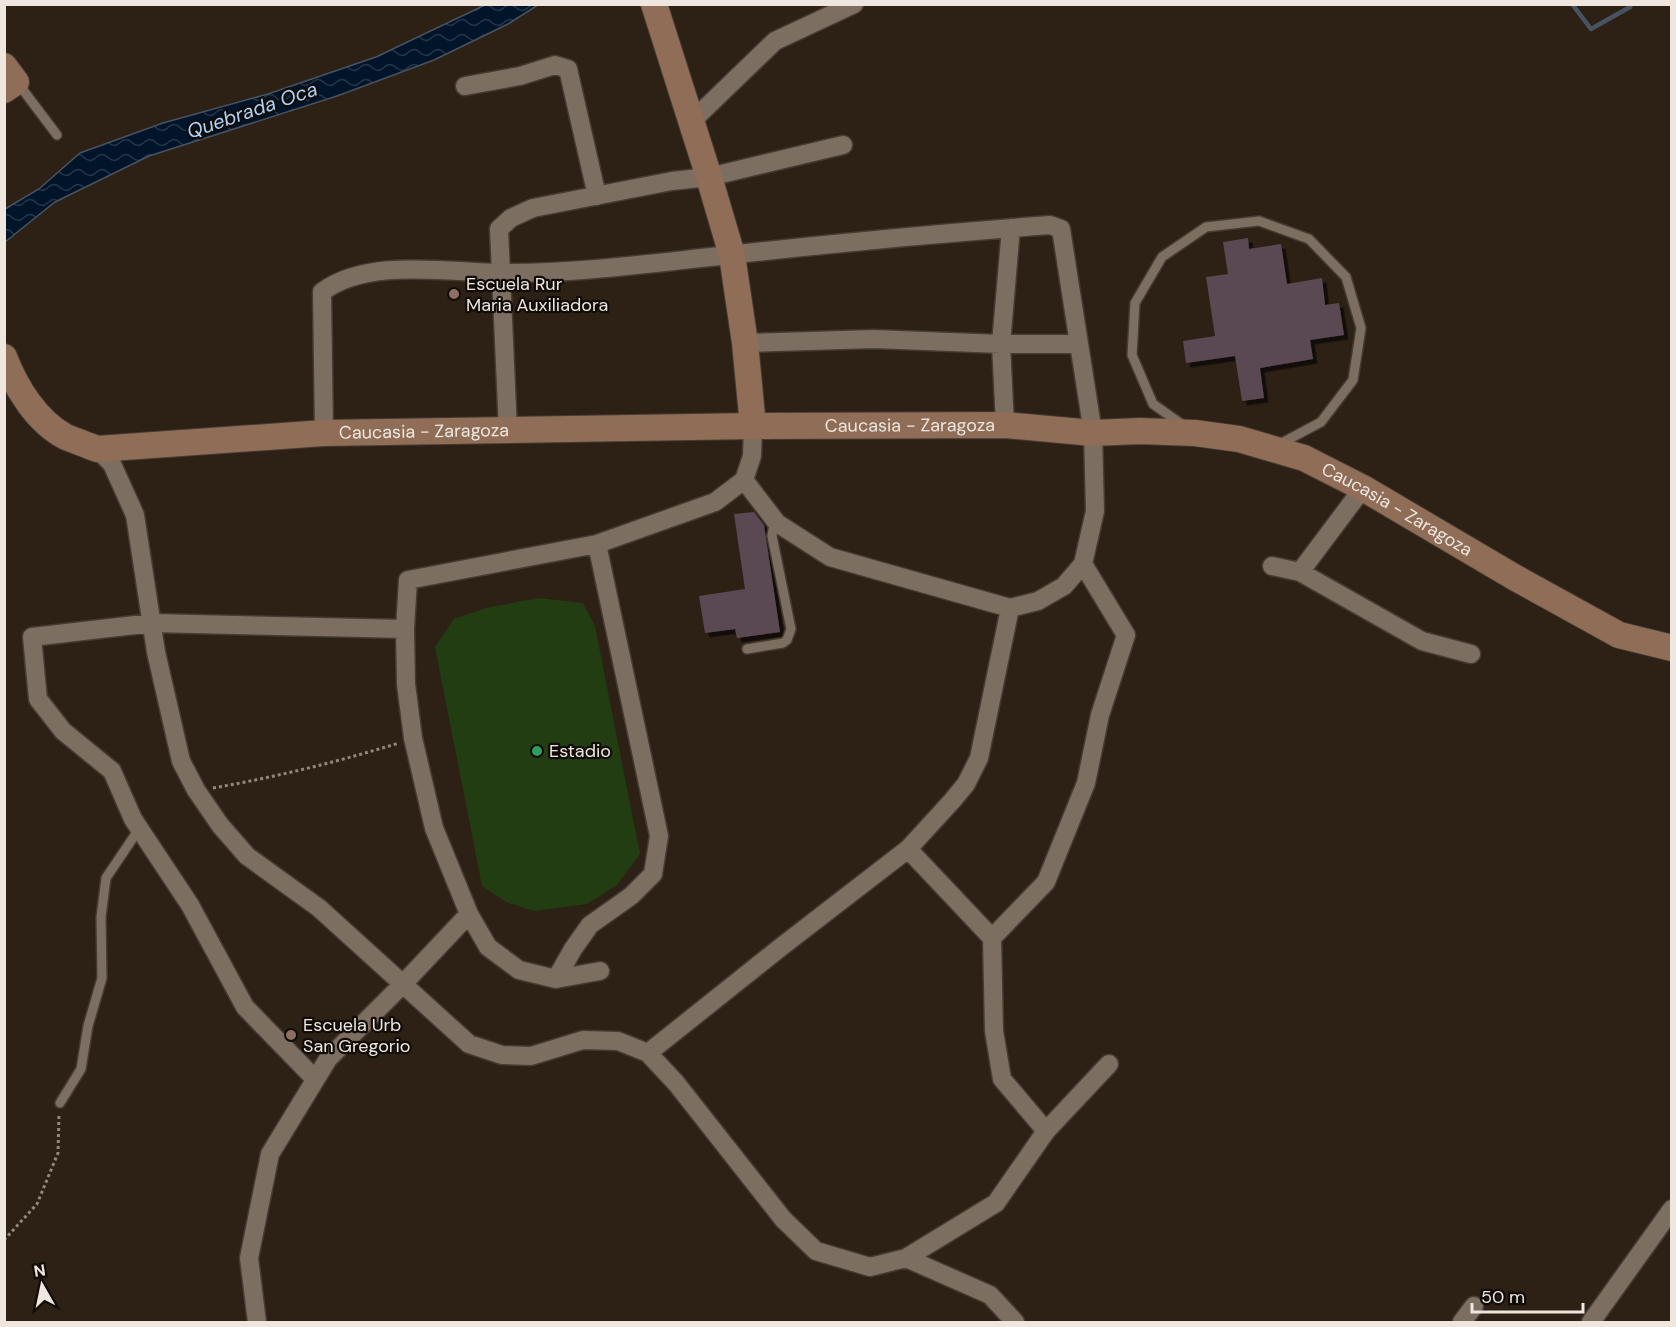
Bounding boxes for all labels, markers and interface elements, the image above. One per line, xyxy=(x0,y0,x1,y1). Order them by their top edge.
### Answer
water label: Quebrada Oca xyxy=(183,75,321,145)
place label: Escuela Rur Maria Auxiliadora xyxy=(466,272,608,317)
marker: Escuela Rur Maria Auxiliadora xyxy=(447,287,461,301)
street label: Caucasia - Zaragoza xyxy=(825,413,995,438)
street label: Caucasia - Zaragoza xyxy=(339,418,509,445)
street label: Caucasia - Zaragoza xyxy=(1318,457,1477,562)
place label: Estadio xyxy=(549,739,611,763)
marker: Estadio xyxy=(530,744,544,758)
place label: Escuela Urb San Gregorio xyxy=(303,1013,411,1058)
marker: Escuela Urb San Gregorio xyxy=(284,1028,298,1042)
north arrow xyxy=(12,1255,72,1315)
text: N xyxy=(32,1259,47,1282)
scale bar xyxy=(1472,1276,1583,1314)
text: 50 m xyxy=(1481,1285,1525,1309)

